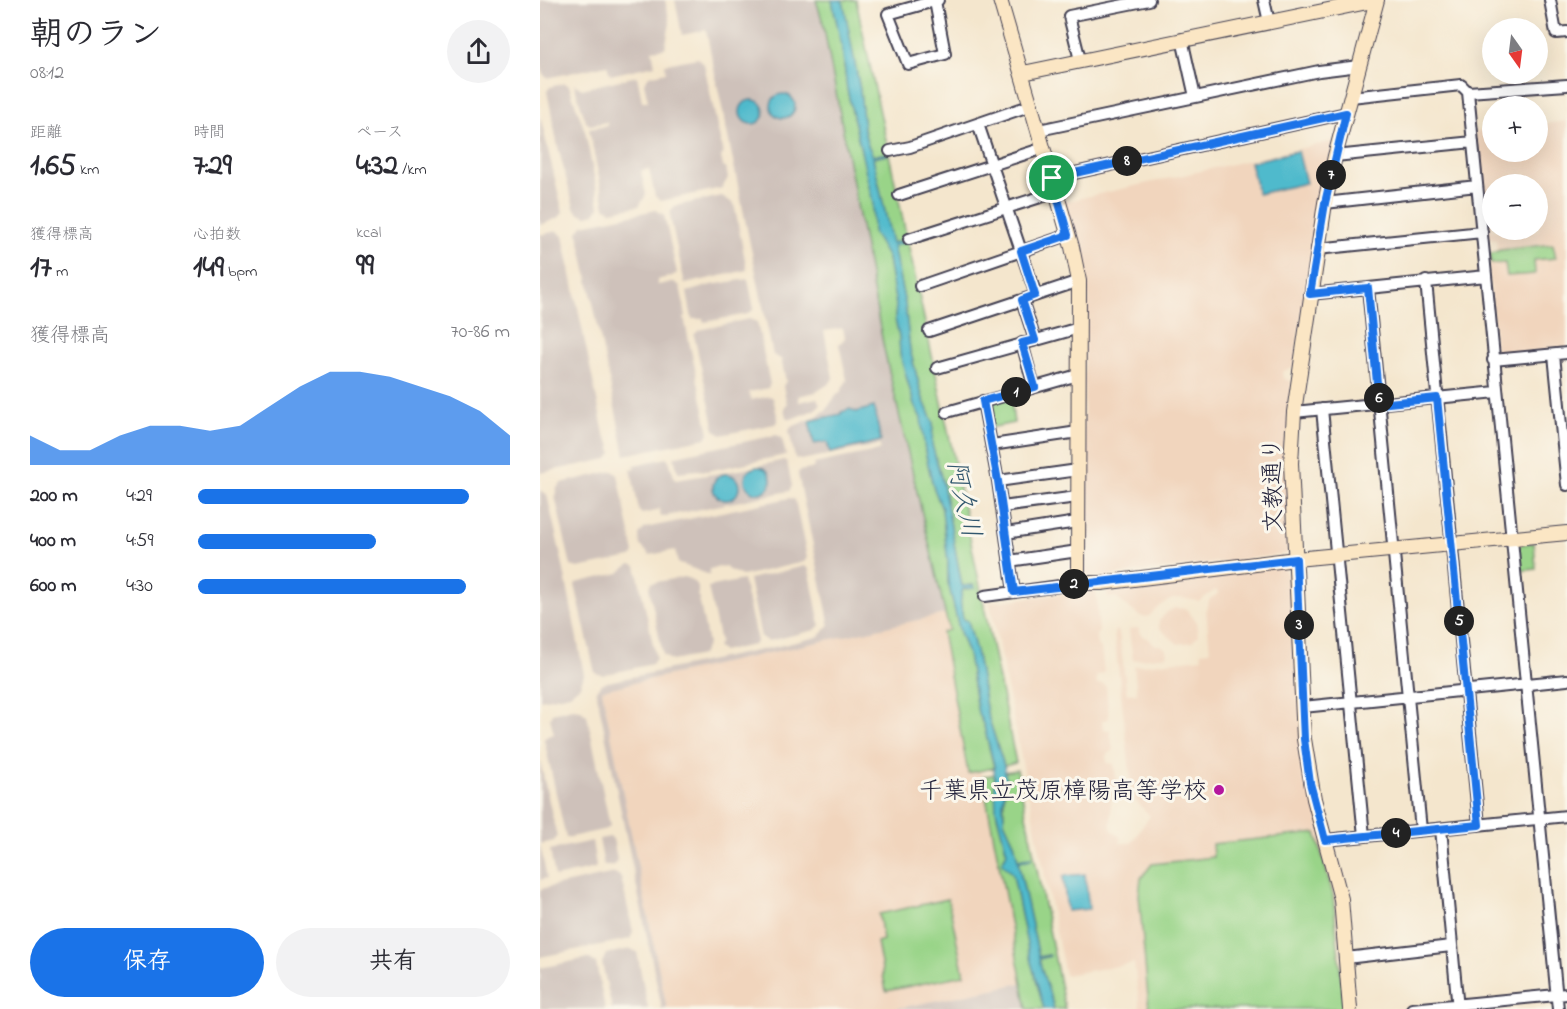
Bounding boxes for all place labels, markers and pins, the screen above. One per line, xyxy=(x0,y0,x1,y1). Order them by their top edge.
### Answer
pin: 8 xyxy=(1112,146,1142,176)
pin xyxy=(1026,152,1077,203)
pin: 7 xyxy=(1316,160,1346,190)
pin: 1 xyxy=(1001,377,1031,407)
pin: 6 xyxy=(1364,383,1394,413)
pin: 2 xyxy=(1059,569,1089,599)
pin: 5 xyxy=(1444,606,1474,636)
pin: 3 xyxy=(1284,610,1314,640)
place label: 千葉県立茂原樟陽高等学校 xyxy=(919,775,1207,810)
marker: 千葉県立茂原樟陽高等学校 xyxy=(1212,783,1226,797)
pin: 4 xyxy=(1381,818,1411,848)

